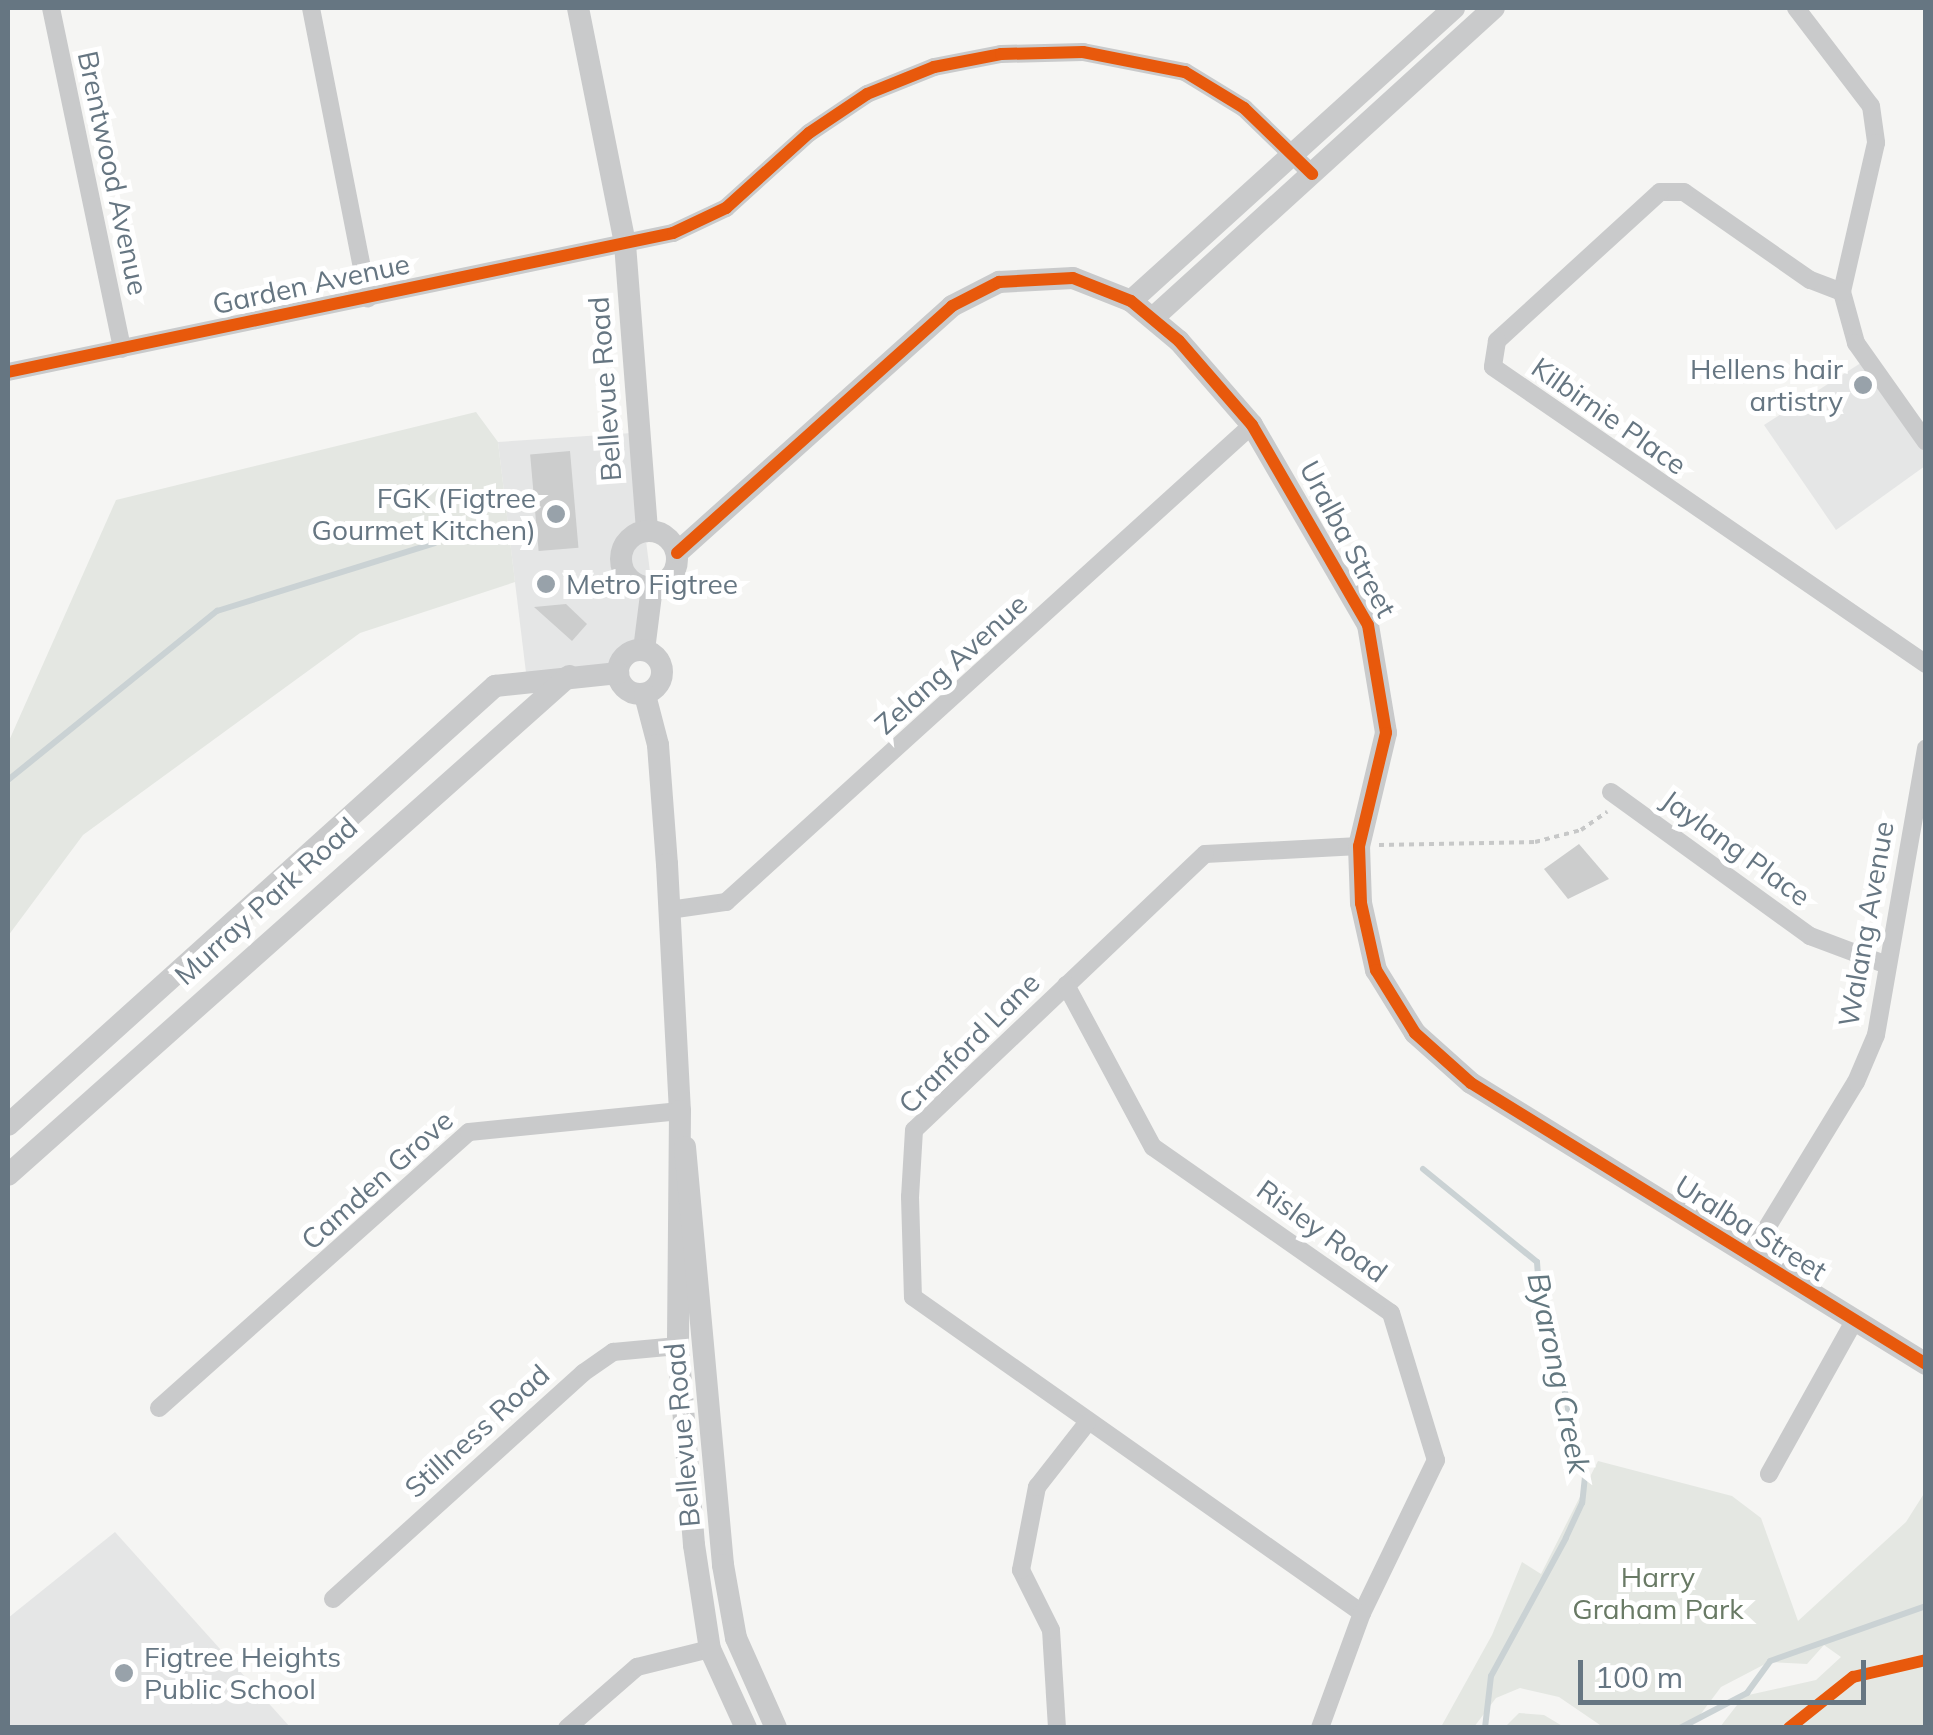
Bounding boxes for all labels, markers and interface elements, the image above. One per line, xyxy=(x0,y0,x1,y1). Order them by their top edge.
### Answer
street label: Brentwood Avenue xyxy=(71,48,155,298)
street label: Garden Avenue xyxy=(209,247,413,321)
street label: Bellevue Road xyxy=(582,296,628,482)
street label: Kilbirnie Place xyxy=(1525,350,1693,482)
place label: Hellens hair artistry xyxy=(1690,352,1843,418)
marker: Hellens hair artistry xyxy=(1852,374,1874,396)
street label: Uralba Street xyxy=(1293,455,1403,623)
place label: FGK (Figtree Gourmet Kitchen) xyxy=(311,481,536,547)
marker: FGK (Figtree Gourmet Kitchen) xyxy=(545,503,567,525)
place label: Metro Figtree xyxy=(566,567,738,601)
marker: Metro Figtree xyxy=(535,573,557,595)
street label: Zelang Avenue xyxy=(868,587,1034,741)
street label: Jaylang Place xyxy=(1655,783,1817,913)
street label: Murray Park Road xyxy=(168,810,364,992)
street label: Walang Avenue xyxy=(1831,819,1901,1029)
street label: Cranford Lane xyxy=(892,966,1046,1120)
street label: Camden Grove xyxy=(294,1103,460,1257)
street label: Uralba Street xyxy=(1669,1168,1833,1288)
street label: Risley Road xyxy=(1250,1173,1394,1289)
water label: Byarong Creek xyxy=(1520,1269,1598,1477)
street label: Bellevue Road xyxy=(657,1341,707,1529)
street label: Stillness Road xyxy=(398,1357,556,1505)
park label: Harry Graham Park xyxy=(1572,1560,1744,1626)
place label: Figtree Heights Public School xyxy=(144,1640,341,1706)
scale bar xyxy=(1583,1640,1870,1702)
text: 100 m xyxy=(1595,1658,1683,1696)
marker: Figtree Heights Public School xyxy=(113,1662,135,1684)

